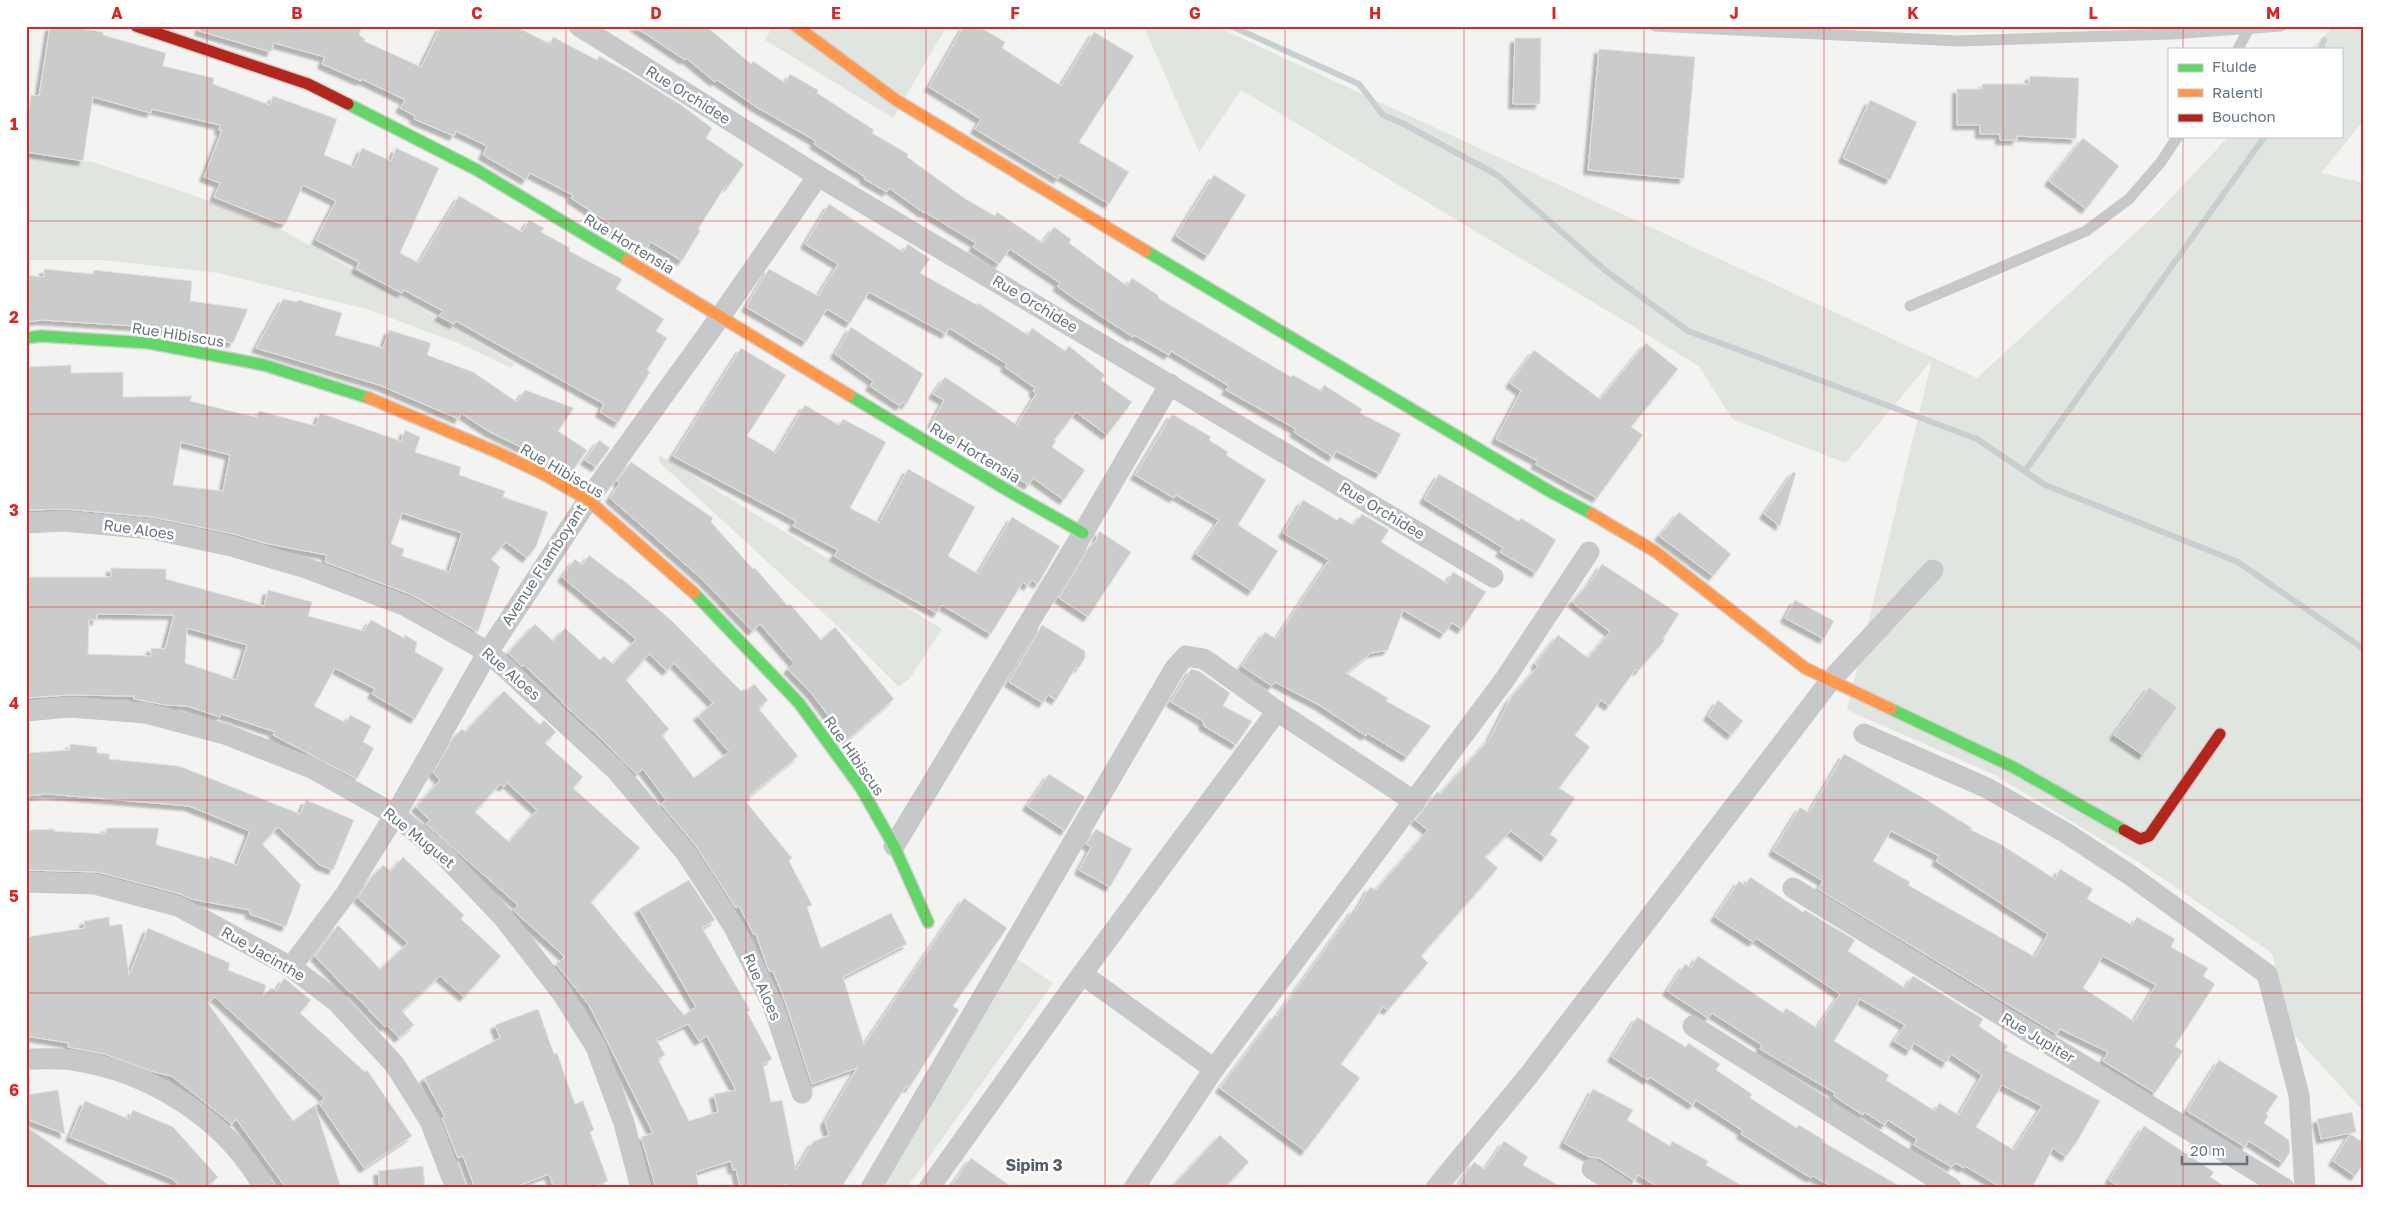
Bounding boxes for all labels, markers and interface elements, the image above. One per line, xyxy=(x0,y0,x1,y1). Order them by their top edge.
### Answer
text: A xyxy=(111,3,123,23)
text: B xyxy=(291,3,303,23)
text: C xyxy=(471,3,483,23)
text: D xyxy=(650,3,662,23)
text: E xyxy=(831,3,841,23)
text: F xyxy=(1010,3,1020,23)
text: G xyxy=(1189,3,1201,23)
text: H xyxy=(1369,3,1381,23)
text: I xyxy=(1551,3,1557,23)
text: J xyxy=(1729,3,1739,23)
text: K xyxy=(1907,3,1919,23)
text: L xyxy=(2088,3,2098,23)
text: M xyxy=(2266,3,2280,23)
legend xyxy=(2168,48,2342,138)
text: Fluide xyxy=(2212,57,2257,75)
street label: Rue Orchidee xyxy=(643,61,734,127)
text: Ralenti xyxy=(2212,83,2263,101)
text: Bouchon xyxy=(2212,107,2276,125)
text: 1 xyxy=(10,114,18,134)
street label: Rue Hortensia xyxy=(581,209,678,277)
street label: Rue Orchidee xyxy=(990,271,1082,336)
text: 2 xyxy=(9,307,19,327)
street label: Rue Hibiscus xyxy=(131,318,226,350)
street label: Rue Hortensia xyxy=(927,418,1024,486)
street label: Rue Hibiscus xyxy=(518,439,607,501)
street label: Rue Orchidee xyxy=(1337,478,1429,543)
text: 3 xyxy=(9,500,19,520)
street label: Avenue Flamboyant xyxy=(497,500,589,629)
street label: Rue Aloes xyxy=(102,515,176,543)
street label: Rue Aloes xyxy=(479,643,545,704)
text: 4 xyxy=(9,693,19,713)
street label: Rue Hibiscus xyxy=(821,712,889,799)
street label: Rue Muguet xyxy=(380,803,459,871)
text: 5 xyxy=(9,886,19,906)
street label: Rue Jacinthe xyxy=(219,922,309,984)
street label: Rue Aloes xyxy=(740,950,786,1023)
street label: Rue Jupiter xyxy=(1998,1008,2079,1066)
text: 6 xyxy=(9,1080,19,1100)
scale bar xyxy=(2182,1134,2248,1166)
text: 20 m xyxy=(2190,1141,2225,1159)
district label: Sipim 3 xyxy=(1005,1155,1063,1175)

